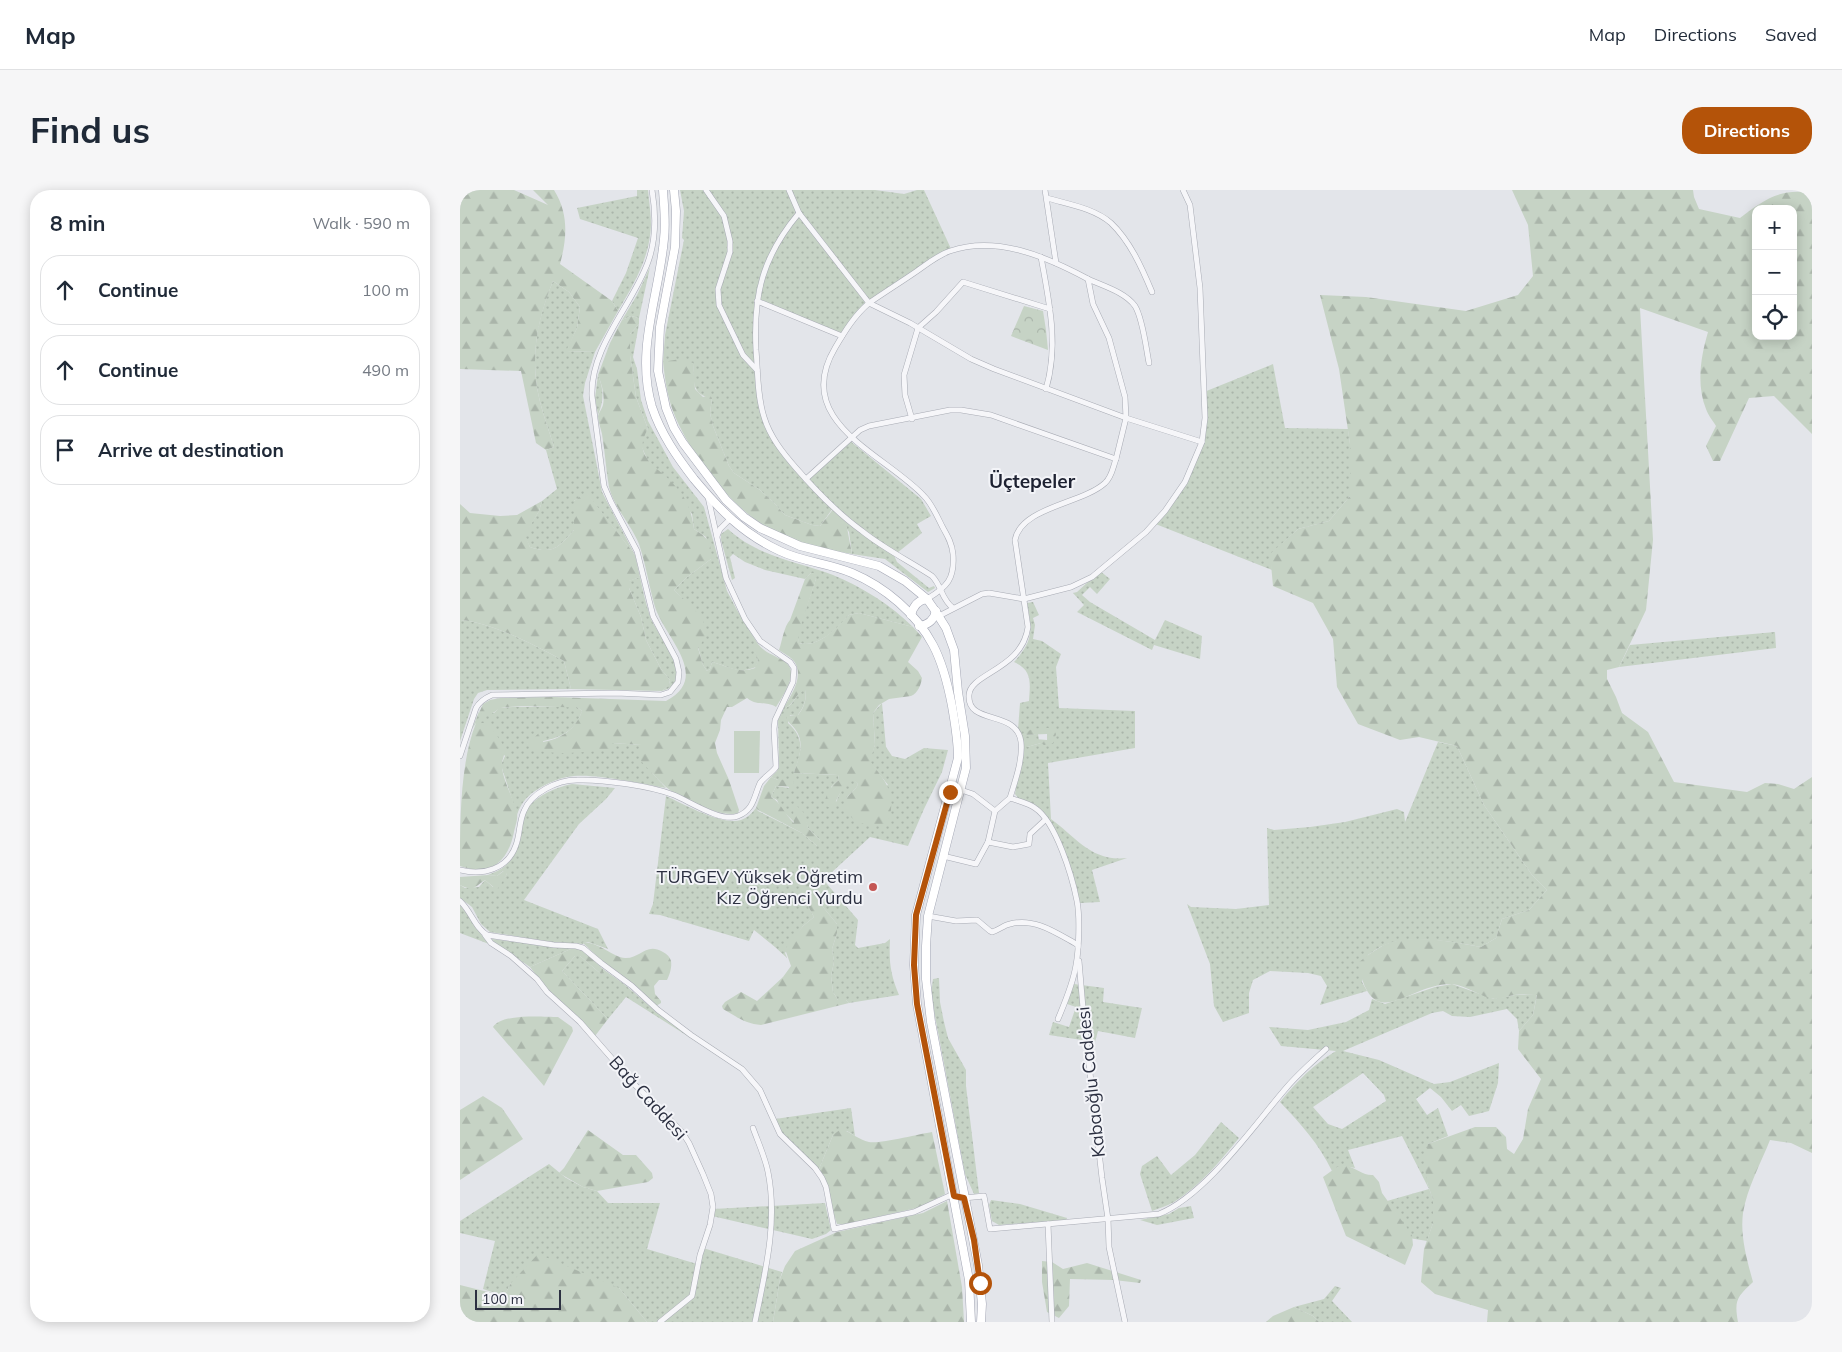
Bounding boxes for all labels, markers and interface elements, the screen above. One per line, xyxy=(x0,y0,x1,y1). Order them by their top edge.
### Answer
text: Map xyxy=(25,20,76,50)
text: Map xyxy=(1589,23,1626,46)
text: Directions xyxy=(1654,23,1737,46)
text: Saved xyxy=(1765,23,1817,46)
button: Directions xyxy=(1682,107,1812,154)
text: Find us xyxy=(30,108,150,152)
map controls xyxy=(1752,205,1797,340)
button: + xyxy=(1752,205,1797,250)
text: 8 min xyxy=(50,210,105,236)
text: Walk · 590 m xyxy=(312,213,410,233)
button: − xyxy=(1752,250,1797,295)
icon: ahead xyxy=(51,276,79,304)
text: Continue xyxy=(98,278,178,302)
text: 100 m xyxy=(362,280,409,300)
button: locate xyxy=(1752,295,1797,340)
icon: ahead xyxy=(51,356,79,384)
text: Continue xyxy=(98,358,178,382)
text: 490 m xyxy=(362,360,409,380)
icon: arrive xyxy=(51,436,79,464)
text: Arrive at destination xyxy=(98,438,284,462)
district label: Üçtepeler xyxy=(989,469,1076,493)
route end xyxy=(939,781,962,804)
place label: TÜRGEV Yüksek Öğretim Kız Öğrenci Yurdu xyxy=(657,865,863,909)
marker: TÜRGEV Yüksek Öğretim Kız Öğrenci Yurdu xyxy=(867,881,879,893)
street label: Kabaoğlu Caddesi xyxy=(1071,1005,1110,1159)
street label: Bağ Caddesi xyxy=(604,1051,692,1145)
route start xyxy=(969,1272,992,1295)
scale bar xyxy=(475,1287,561,1310)
text: 100 m xyxy=(482,1290,523,1308)

